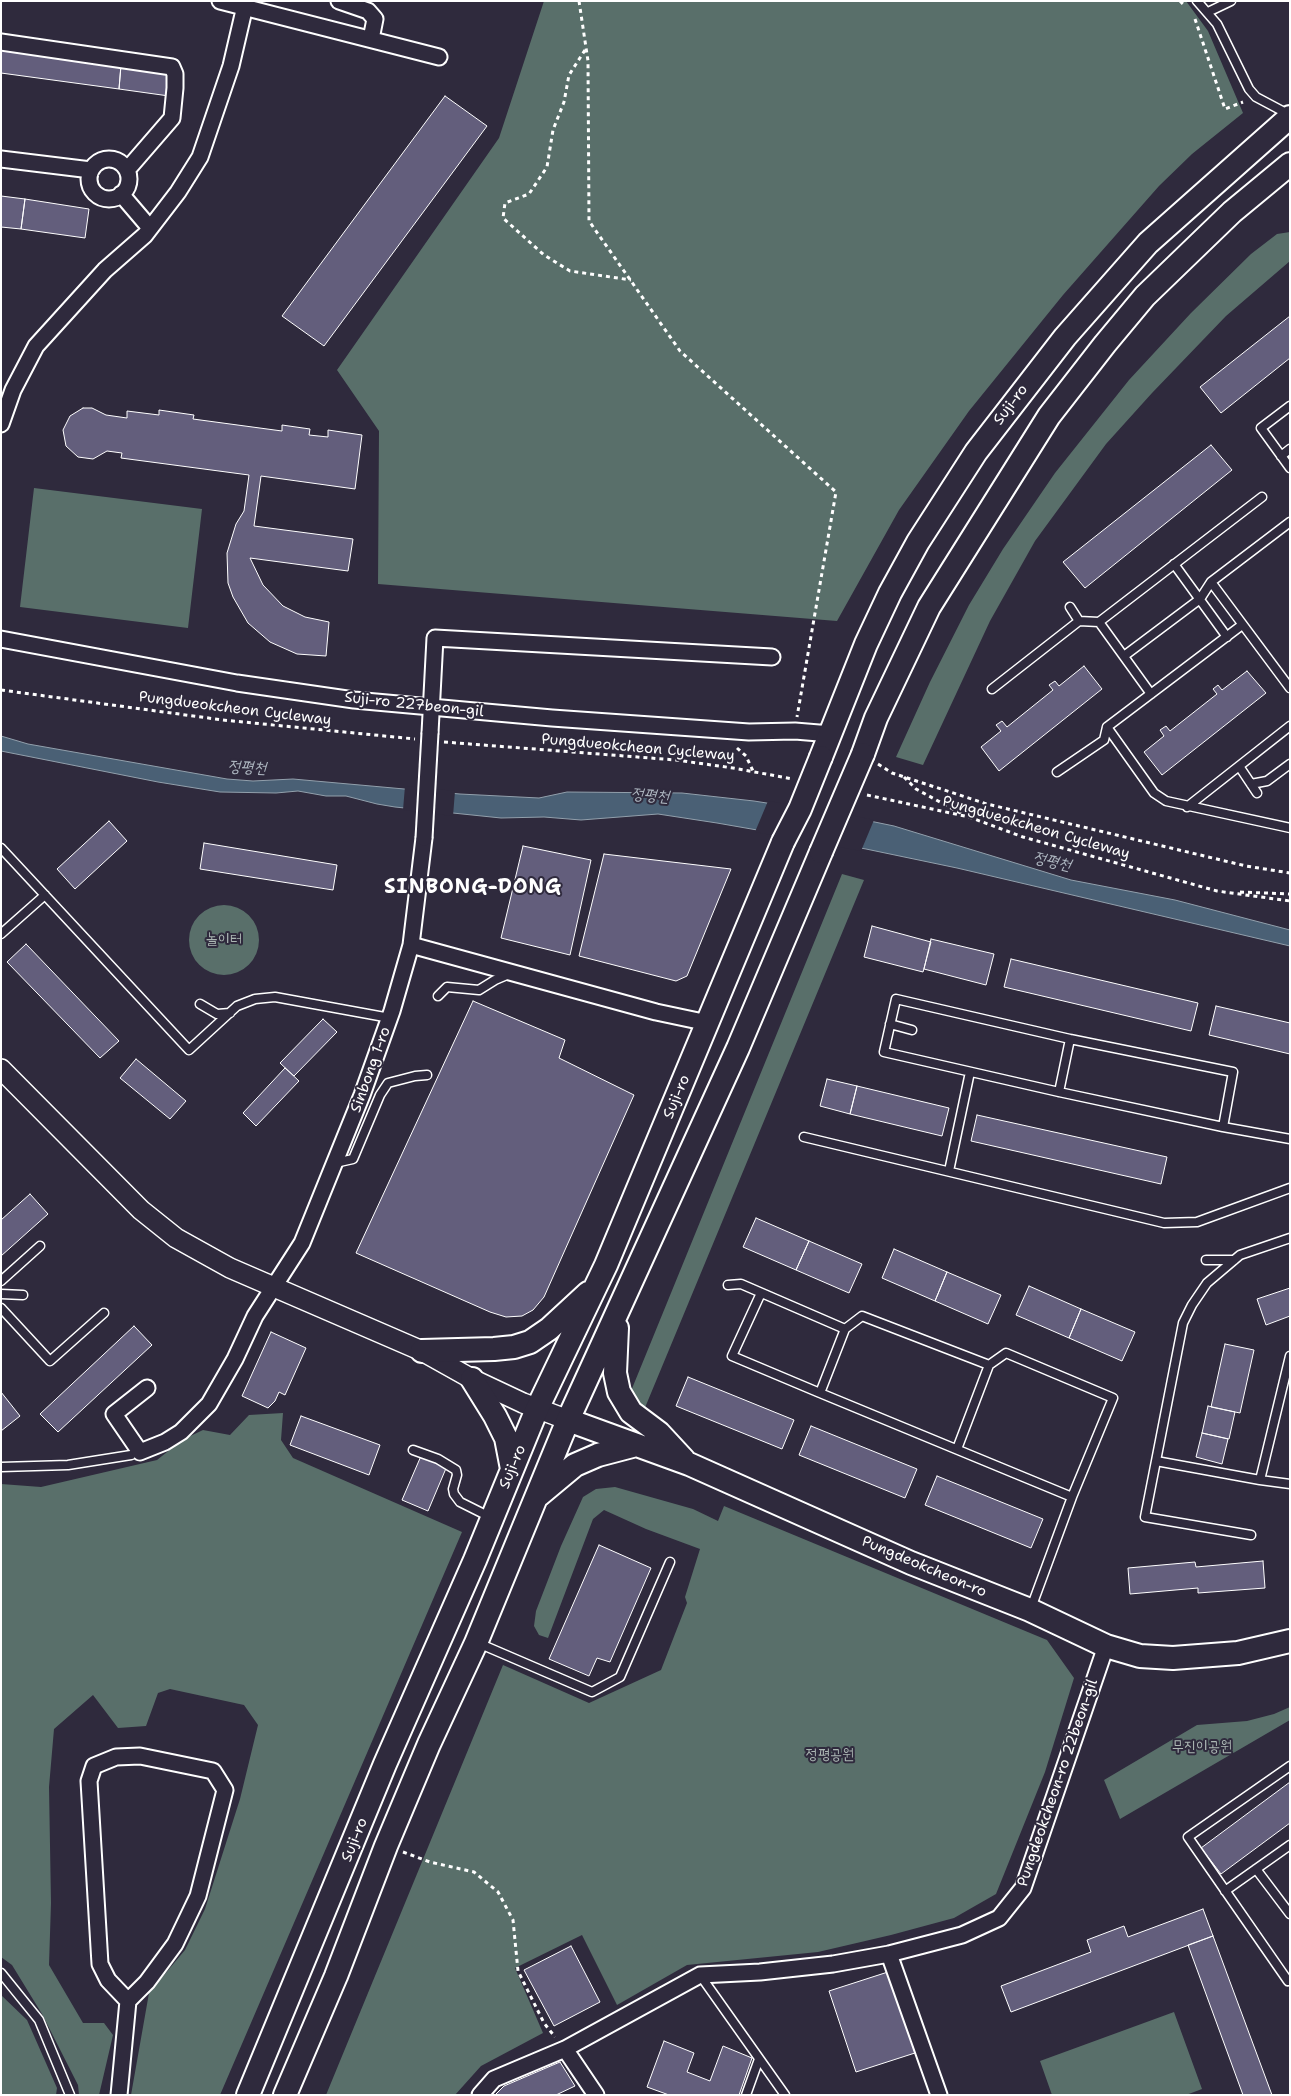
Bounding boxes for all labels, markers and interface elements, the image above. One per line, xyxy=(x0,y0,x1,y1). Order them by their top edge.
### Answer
street label: Suji-ro xyxy=(990,381,1032,429)
street label: Pungdueokcheon Cycleway xyxy=(138,688,332,730)
street label: Suji-ro 227beon-gil xyxy=(343,689,485,721)
street label: Pungdueokcheon Cycleway xyxy=(540,731,736,765)
water label: 정평천 xyxy=(227,757,267,779)
water label: 정평천 xyxy=(630,785,670,807)
street label: Pungdueokcheon Cycleway xyxy=(940,793,1132,863)
water label: 정평천 xyxy=(1031,848,1073,876)
district label: SINBONG-DONG xyxy=(382,876,564,900)
park label: 놀이터 xyxy=(206,931,242,949)
street label: Sinbong 1-ro xyxy=(347,1025,395,1115)
street label: Suji-ro xyxy=(660,1072,694,1122)
street label: Suji-ro xyxy=(496,1442,530,1492)
street label: Pungdeokcheon-ro xyxy=(859,1533,989,1601)
street label: Pungdeokcheon-ro 22beon-gil xyxy=(1014,1677,1102,1889)
park label: 무진이공원 xyxy=(1172,1738,1232,1756)
park label: 정평공원 xyxy=(806,1746,854,1764)
street label: Suji-ro xyxy=(338,1815,372,1865)

